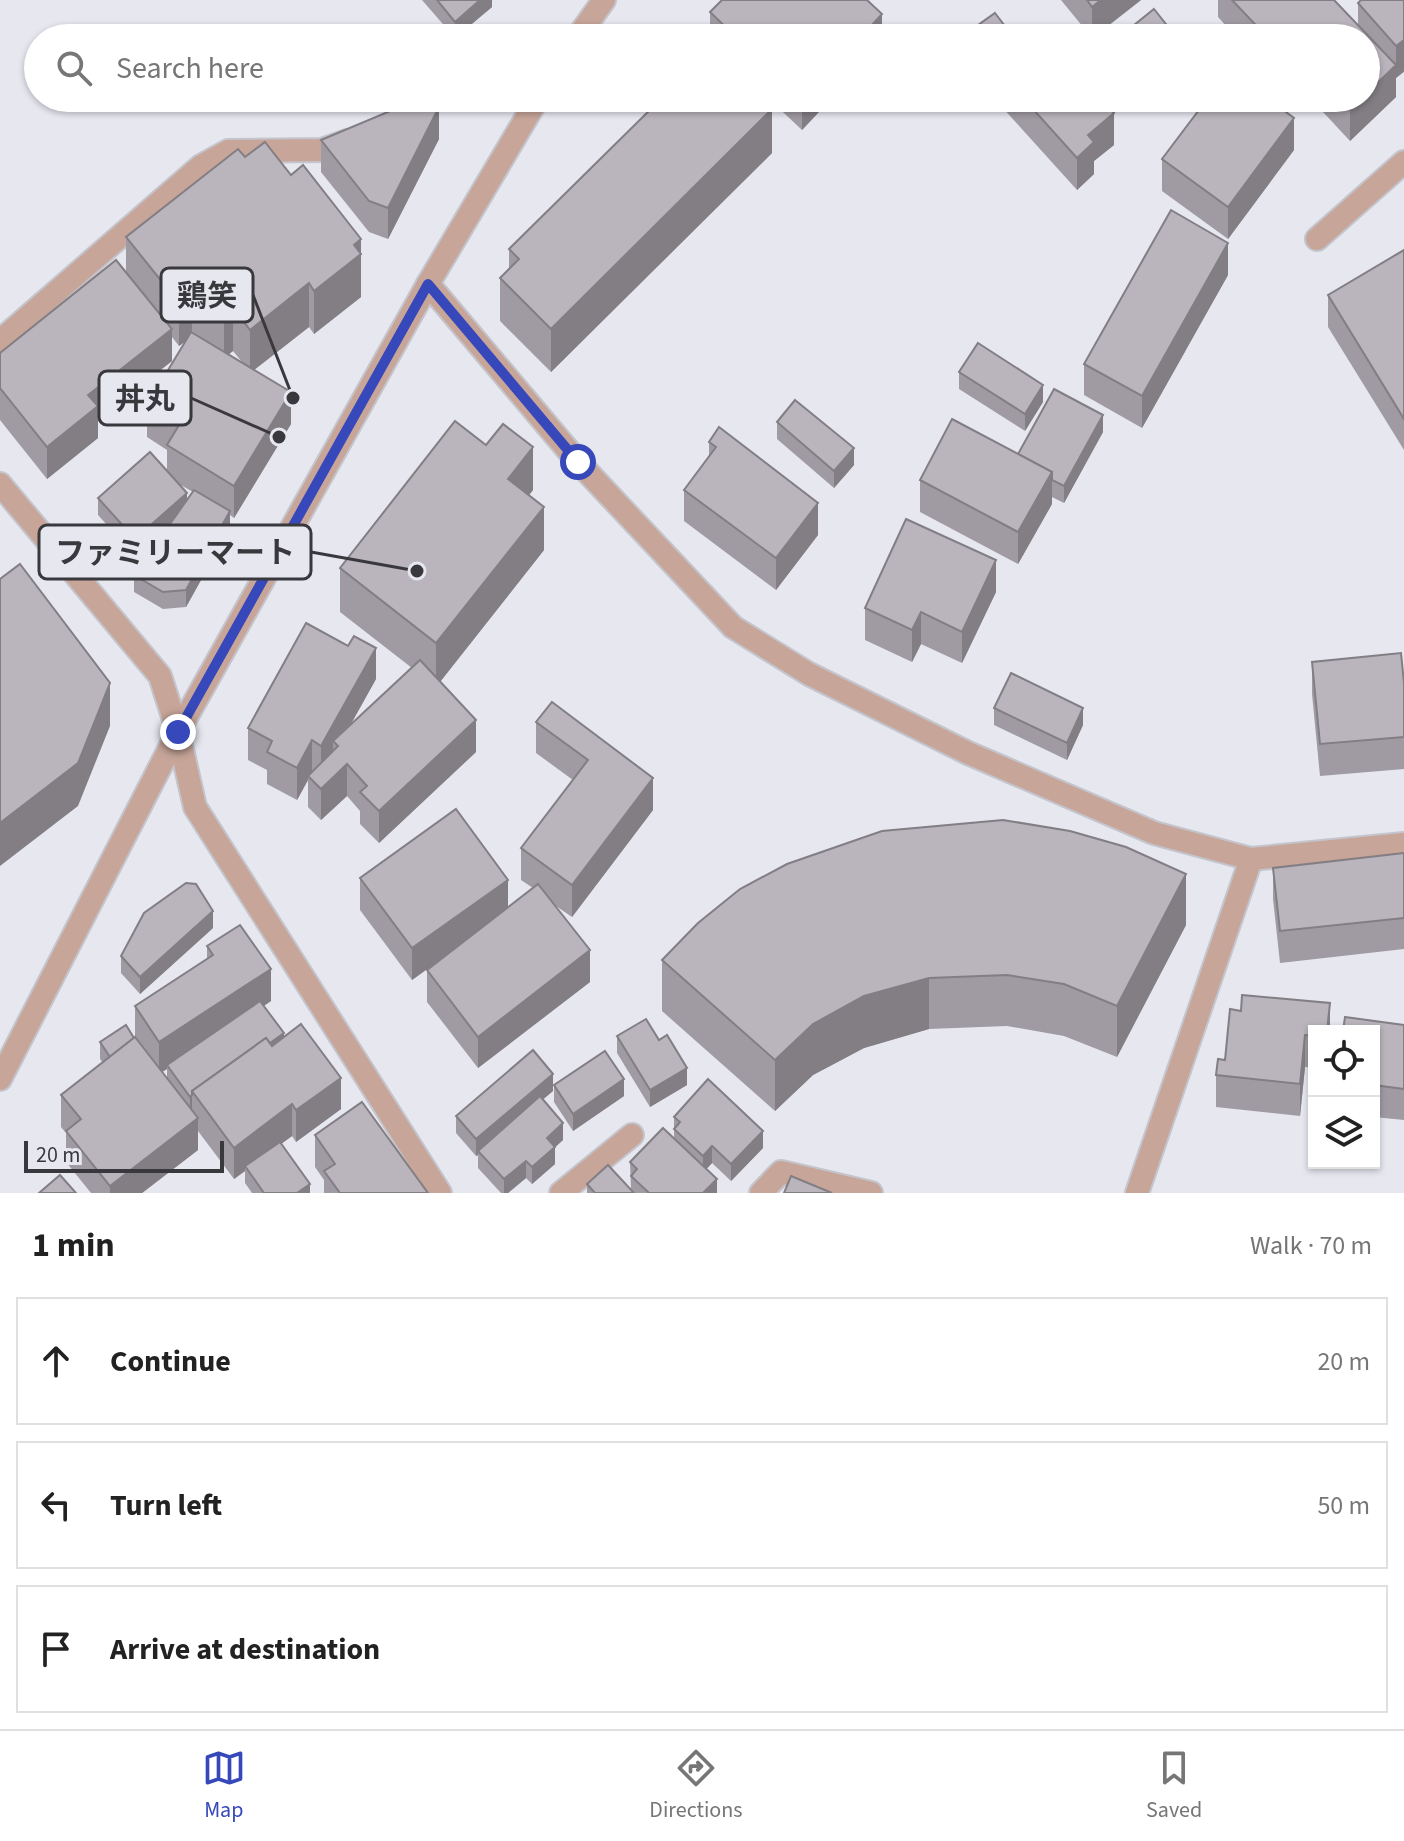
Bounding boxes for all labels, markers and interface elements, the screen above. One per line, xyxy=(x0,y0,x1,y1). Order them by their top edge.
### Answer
search box xyxy=(24,24,1380,112)
icon: search xyxy=(52,46,96,90)
text: Search here xyxy=(116,47,264,90)
callout: 鶏笑 xyxy=(161,268,253,322)
text: 鶏笑 xyxy=(177,275,237,318)
callout: 丼丸 xyxy=(99,371,191,425)
text: 丼丸 xyxy=(115,378,175,421)
route start xyxy=(560,444,596,480)
callout: ファミリーマート xyxy=(39,525,311,579)
text: ファミリーマート xyxy=(55,532,295,575)
route end xyxy=(160,714,196,750)
map controls xyxy=(1308,1025,1380,1169)
button: locate xyxy=(1308,1025,1380,1097)
button: layers xyxy=(1308,1097,1380,1169)
scale bar xyxy=(24,1137,224,1173)
text: 20 m xyxy=(36,1139,81,1171)
text: 1 min xyxy=(32,1221,115,1270)
text: Walk · 70 m xyxy=(1250,1227,1372,1264)
icon: ahead xyxy=(34,1339,78,1383)
text: Continue xyxy=(110,1340,231,1383)
text: 20 m xyxy=(1317,1343,1370,1380)
icon: left xyxy=(34,1483,78,1527)
text: Turn left xyxy=(110,1484,222,1527)
text: 50 m xyxy=(1317,1487,1370,1524)
icon: arrive xyxy=(34,1627,78,1671)
text: Arrive at destination xyxy=(110,1628,380,1671)
tab: Map xyxy=(202,1746,246,1826)
tab: Directions xyxy=(649,1746,742,1826)
tab: Saved xyxy=(1146,1746,1202,1826)

